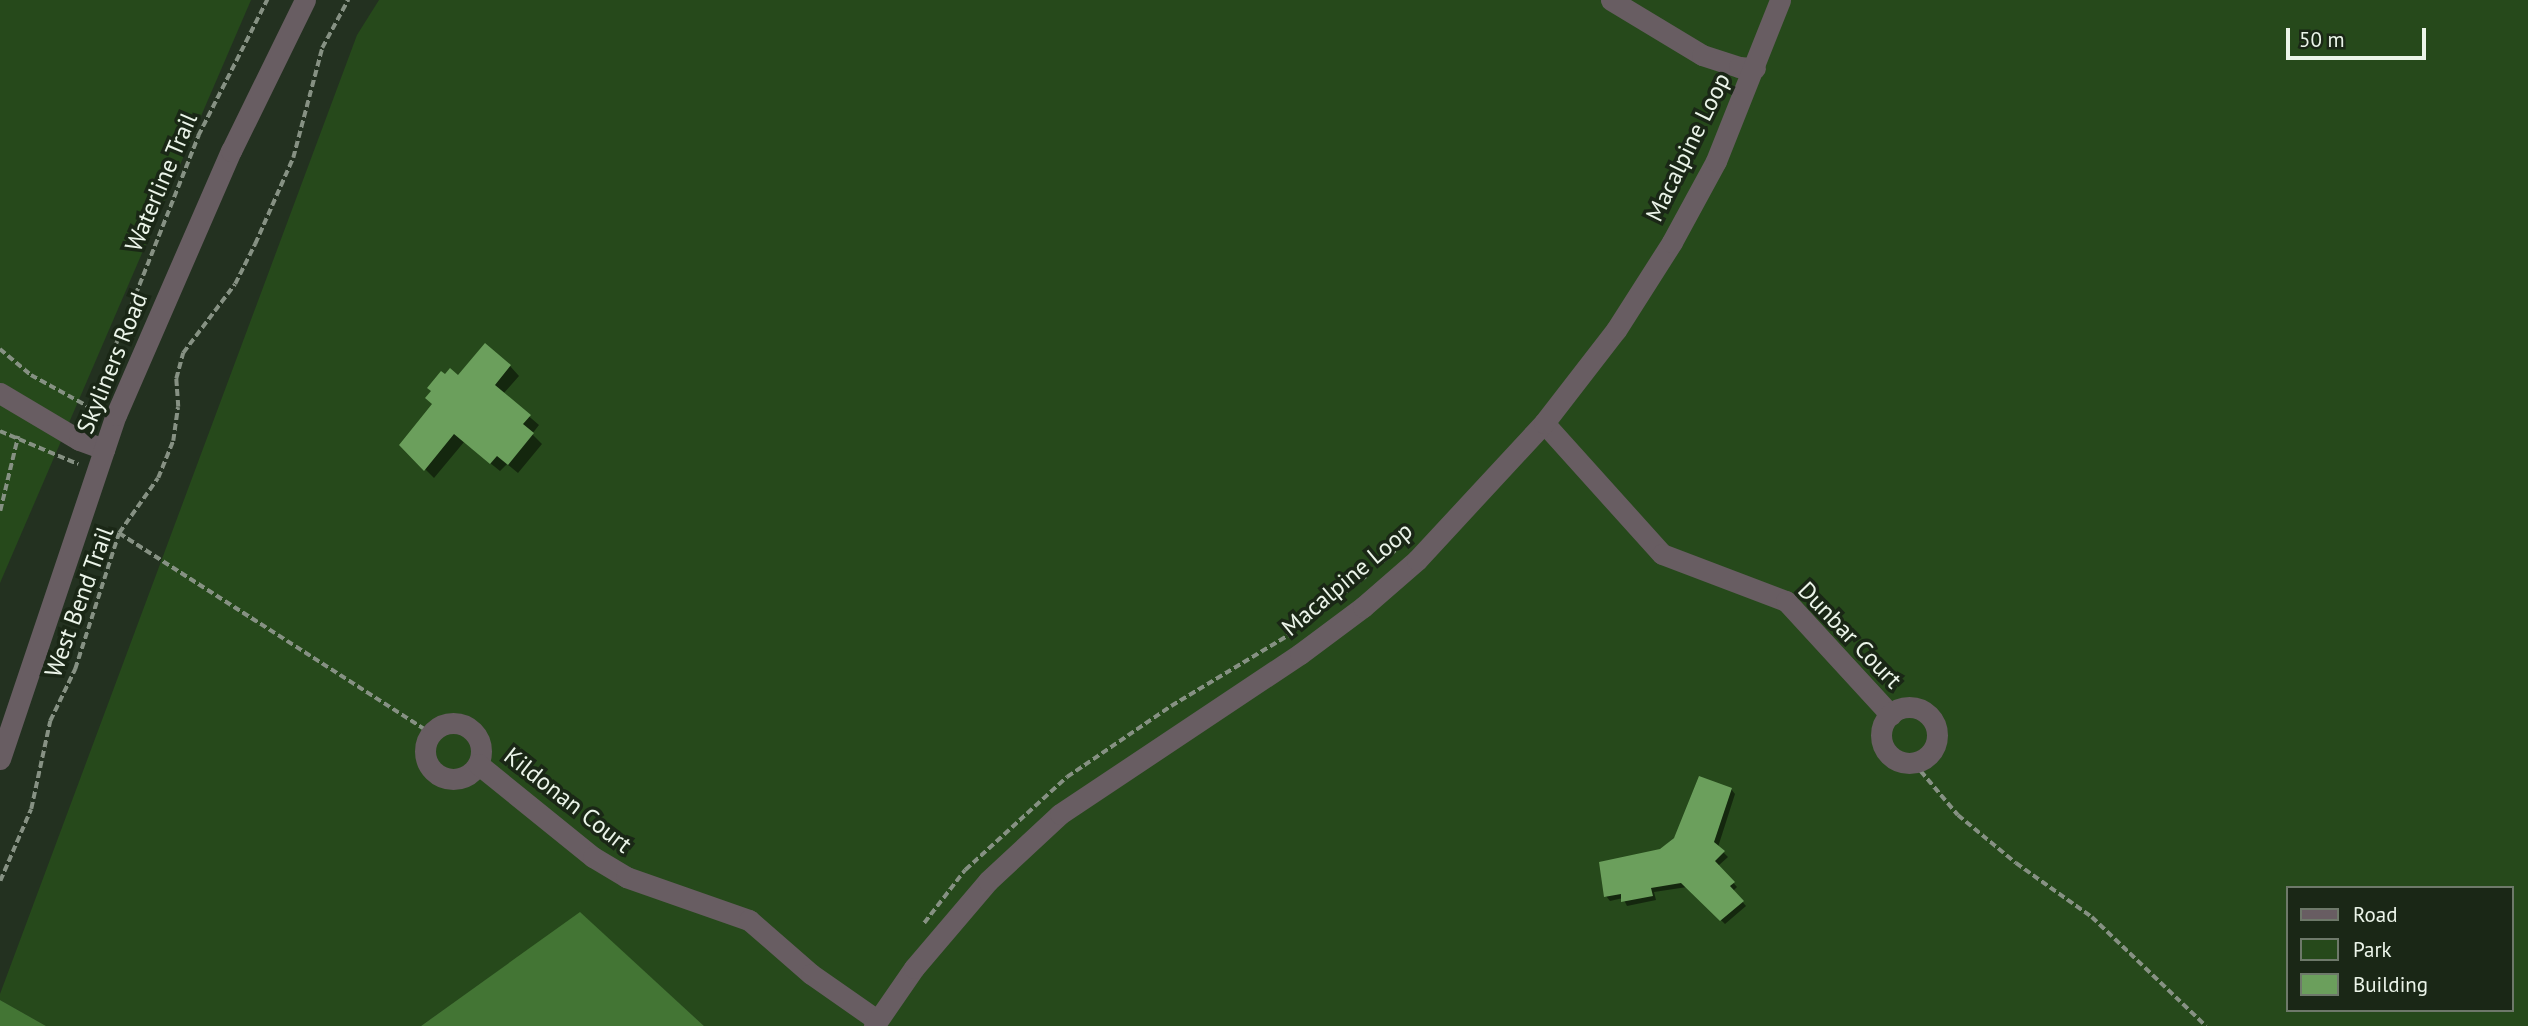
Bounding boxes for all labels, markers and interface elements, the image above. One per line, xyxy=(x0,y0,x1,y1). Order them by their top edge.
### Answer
scale bar xyxy=(2290,14,2430,58)
text: 50 m xyxy=(2299,26,2345,53)
street label: Macalpine Loop xyxy=(1640,68,1736,226)
street label: Waterline Trail xyxy=(119,108,203,256)
street label: Skyliners Road xyxy=(71,288,153,438)
street label: Macalpine Loop xyxy=(1276,516,1418,642)
street label: West Bend Trail xyxy=(38,523,120,681)
street label: Dunbar Court xyxy=(1792,576,1908,694)
street label: Kildonan Court xyxy=(498,741,638,859)
legend xyxy=(2286,886,2514,1012)
text: Road xyxy=(2353,901,2397,928)
text: Park xyxy=(2353,936,2392,963)
text: Building xyxy=(2353,971,2428,998)

